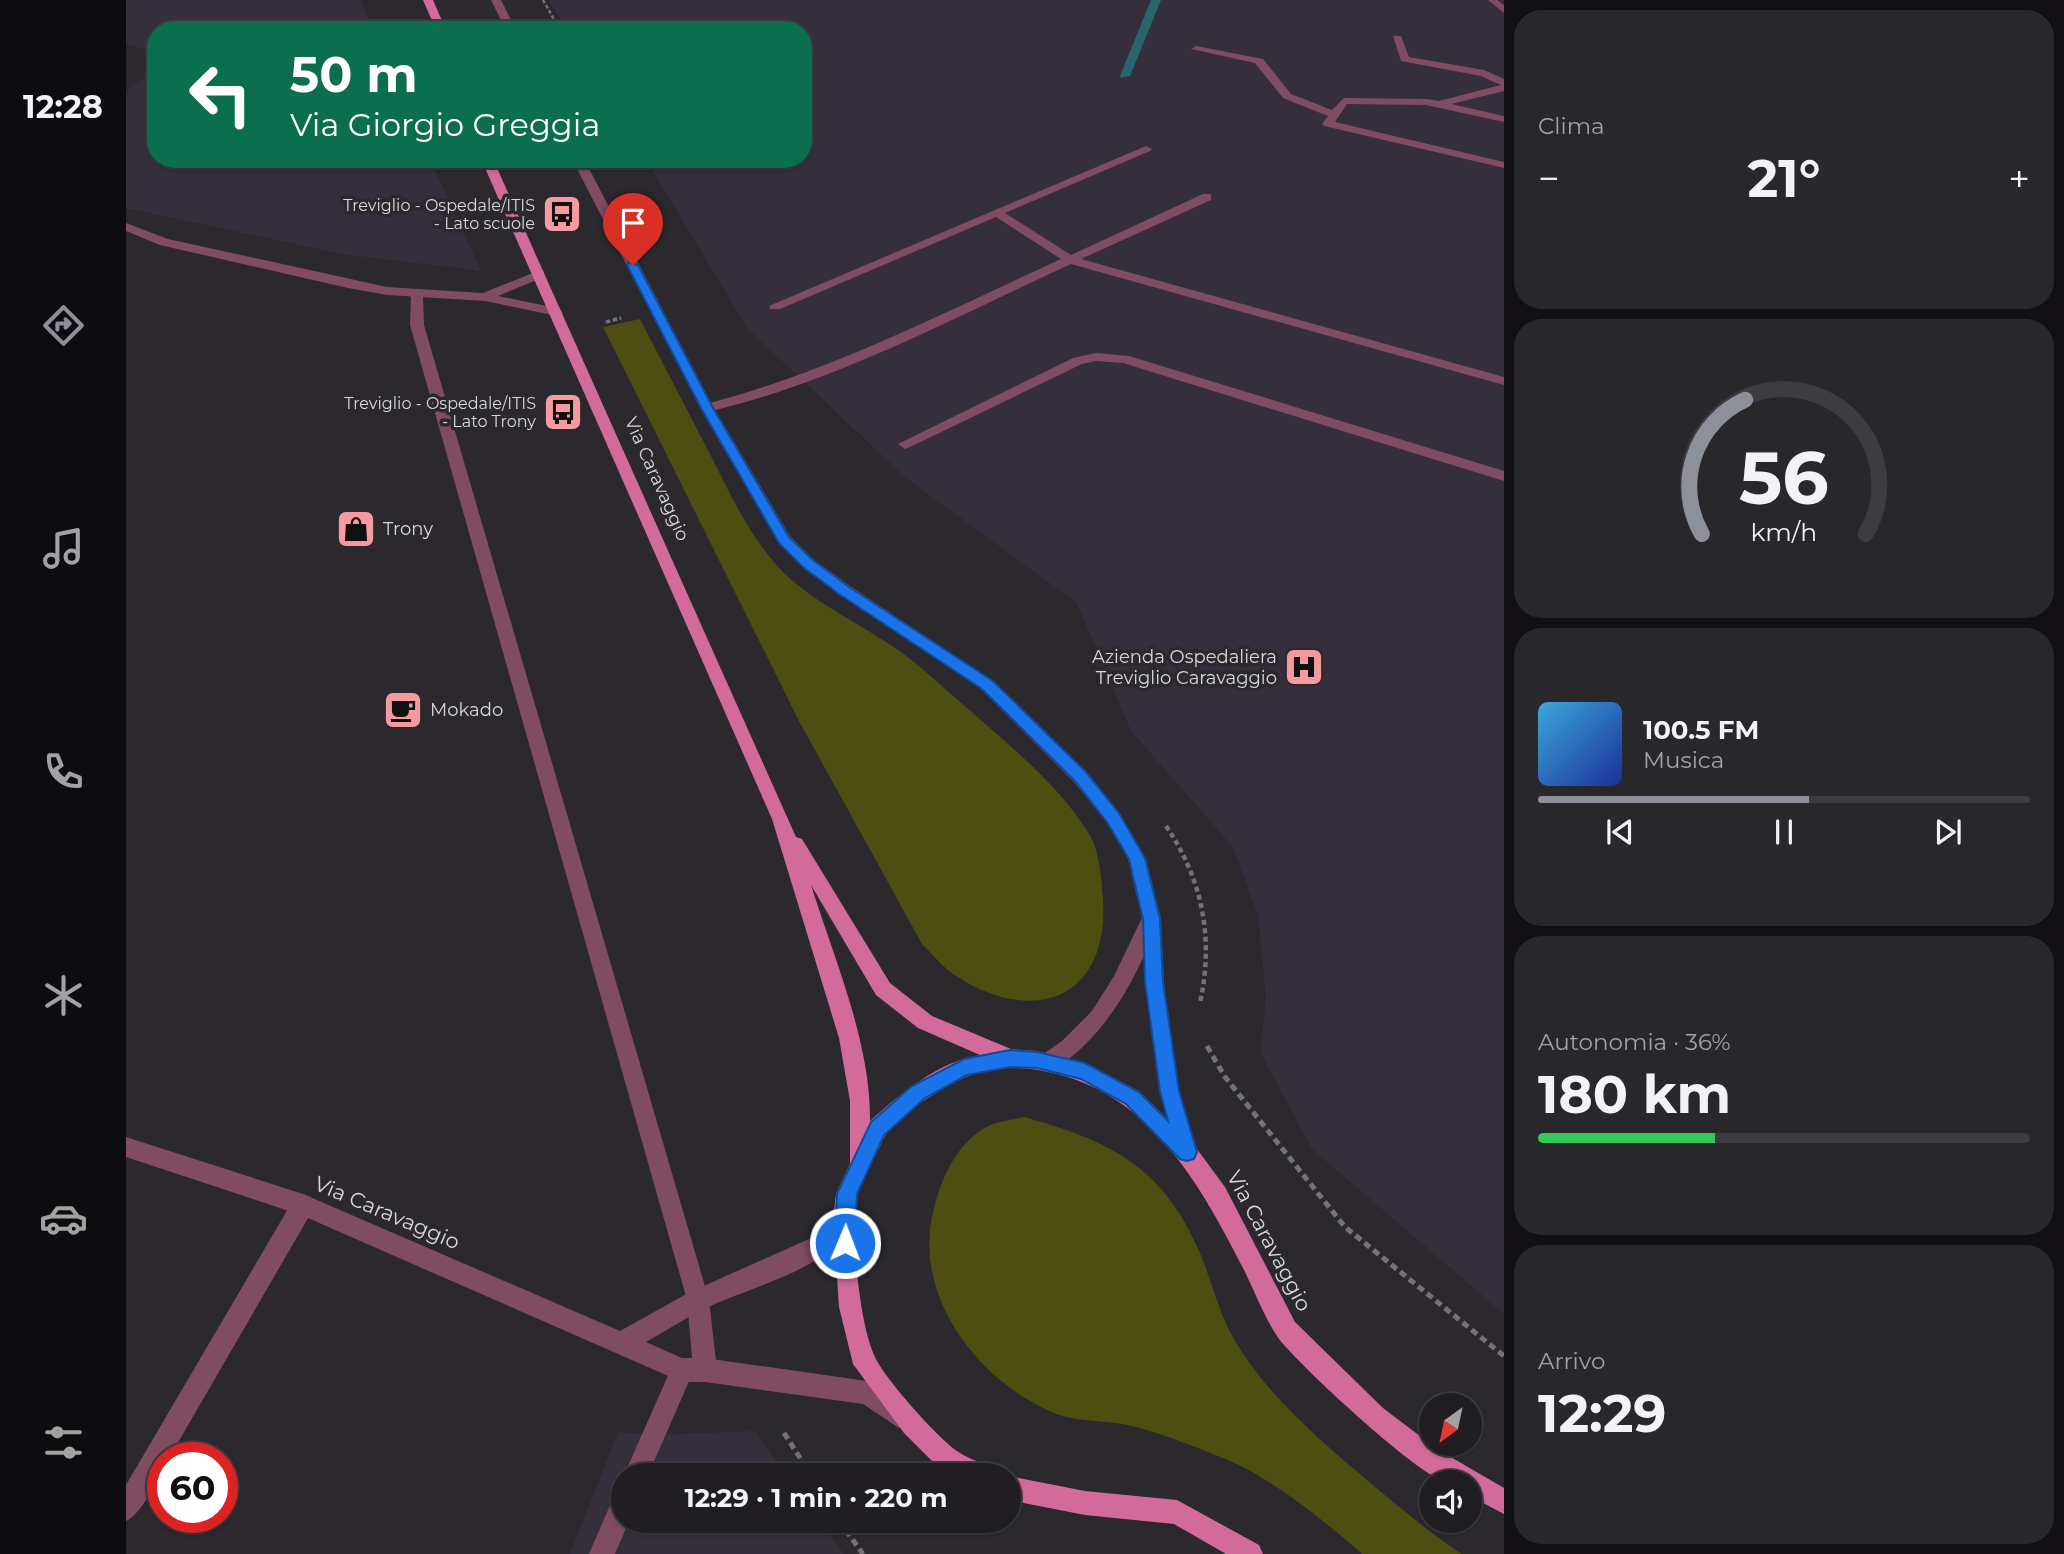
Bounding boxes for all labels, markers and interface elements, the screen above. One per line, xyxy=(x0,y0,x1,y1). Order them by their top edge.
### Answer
text: 50 m xyxy=(290,45,418,104)
icon: left xyxy=(175,49,266,140)
text: 12:28 xyxy=(23,87,103,126)
text: Via Giorgio Greggia xyxy=(290,105,600,144)
text: Clima xyxy=(1538,112,1605,140)
text: 21° xyxy=(1748,147,1820,210)
text: − xyxy=(1538,155,1560,202)
text: + xyxy=(2008,155,2030,202)
bus stop icon: Treviglio - Ospedale/ITIS - Lato scuole xyxy=(541,193,583,235)
pin xyxy=(603,193,663,265)
place label: Treviglio - Ospedale/ITIS - Lato scuole xyxy=(343,196,535,233)
icon: arrive xyxy=(614,204,652,242)
icon: directions xyxy=(39,301,88,350)
bus stop icon: Treviglio - Ospedale/ITIS - Lato Trony xyxy=(542,391,584,433)
place label: Treviglio - Ospedale/ITIS - Lato Trony xyxy=(344,394,536,431)
street label: Via Caravaggio xyxy=(620,414,694,544)
text: 56 xyxy=(1739,435,1829,523)
shop icon: Trony xyxy=(335,508,377,550)
text: km/h xyxy=(1751,517,1817,547)
place label: Trony xyxy=(383,518,433,540)
icon: music xyxy=(39,524,88,573)
place label: Azienda Ospedaliera Treviglio Caravaggio xyxy=(1092,646,1277,689)
hospital icon: Azienda Ospedaliera Treviglio Caravaggio xyxy=(1283,646,1325,688)
cafe icon: Mokado xyxy=(382,689,424,731)
place label: Mokado xyxy=(430,699,503,721)
text: 100.5 FM xyxy=(1643,714,1759,746)
text: Musica xyxy=(1643,746,1724,774)
icon: phone xyxy=(39,747,88,796)
icon: previous xyxy=(1601,813,1639,851)
icon: pause xyxy=(1765,813,1803,851)
icon: next xyxy=(1929,813,1967,851)
icon: climate xyxy=(39,971,88,1020)
text: Autonomia · 36% xyxy=(1538,1028,1731,1056)
text: 180 km xyxy=(1538,1063,1731,1126)
street label: Via Caravaggio xyxy=(1222,1166,1317,1315)
street label: Via Caravaggio xyxy=(311,1171,464,1254)
icon: car xyxy=(39,1194,88,1243)
position arrow xyxy=(808,1206,882,1280)
text: Arrivo xyxy=(1538,1347,1605,1375)
text: 12:29 xyxy=(1538,1382,1667,1445)
north arrow xyxy=(1419,1393,1482,1456)
map controls xyxy=(1419,1393,1482,1533)
icon: filters xyxy=(39,1418,88,1467)
speed limit sign: 60 xyxy=(147,1442,238,1533)
button: sound xyxy=(1419,1470,1482,1533)
text: 12:29 · 1 min · 220 m xyxy=(685,1482,947,1514)

